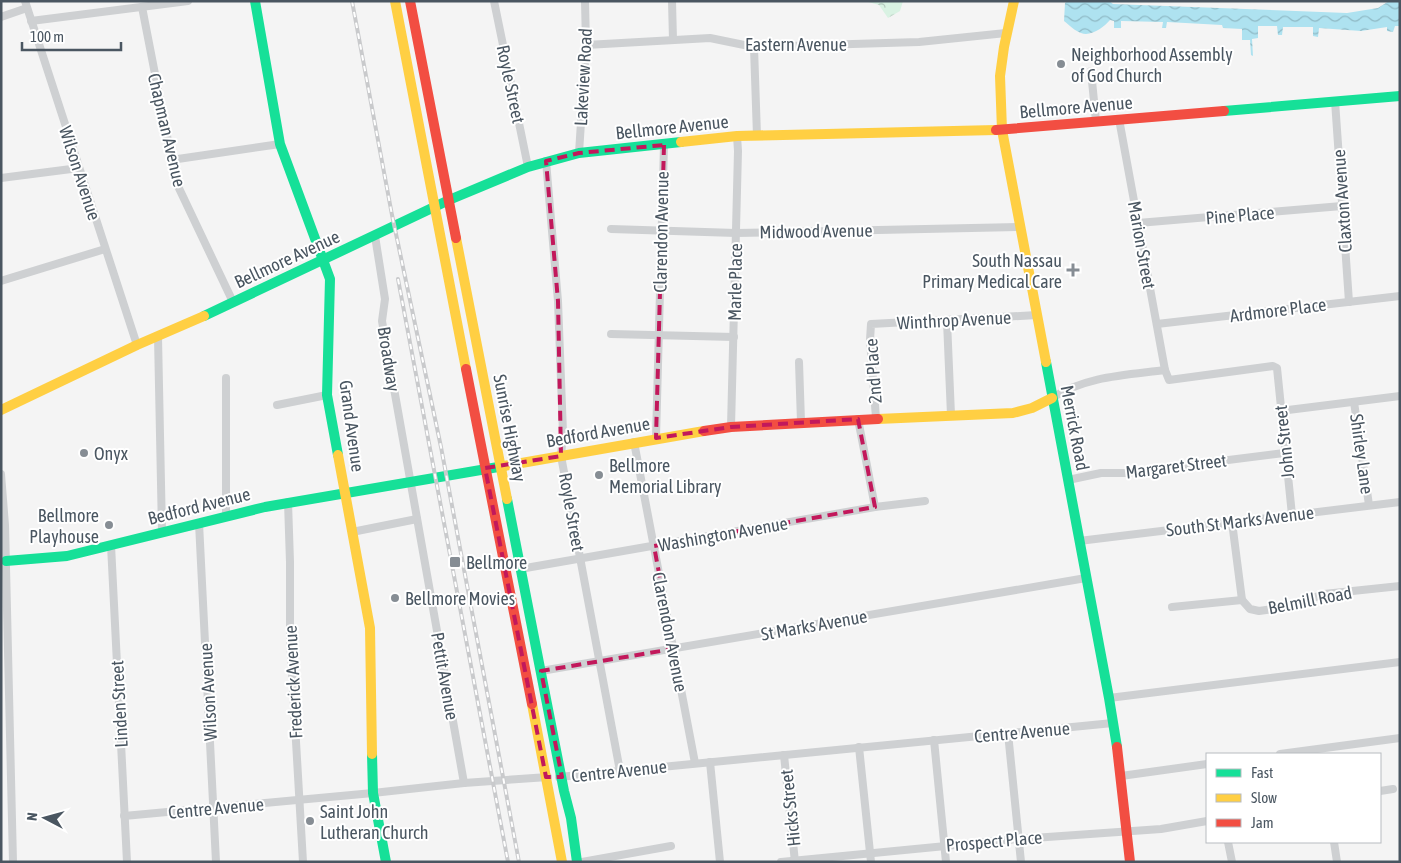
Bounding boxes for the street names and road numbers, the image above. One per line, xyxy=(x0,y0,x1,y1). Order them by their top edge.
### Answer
street label: Lakeview Road xyxy=(570,28,596,126)
street label: Eastern Avenue xyxy=(745,34,847,55)
street label: Royle Street xyxy=(492,43,530,125)
street label: Chapman Avenue xyxy=(144,71,190,189)
street label: Bellmore Avenue xyxy=(1019,92,1133,122)
street label: Bellmore Avenue xyxy=(614,111,730,143)
street label: Wilson Avenue xyxy=(55,123,105,223)
street label: Claxton Avenue xyxy=(1328,149,1356,253)
street label: Clarendon Avenue xyxy=(649,171,673,293)
street label: Marion Street xyxy=(1124,199,1160,291)
street label: Pine Place xyxy=(1205,202,1275,228)
street label: Midwood Avenue xyxy=(759,220,873,242)
street label: Bellmore Avenue xyxy=(231,226,343,292)
street label: Marle Place xyxy=(724,243,746,321)
street label: Ardmore Place xyxy=(1229,294,1327,326)
street label: Winthrop Avenue xyxy=(896,307,1012,333)
street label: Broadway xyxy=(374,325,404,393)
street label: 2nd Place xyxy=(860,338,886,404)
street label: Sunrise Highway xyxy=(489,373,531,483)
street label: Grand Avenue xyxy=(335,379,369,473)
street label: Merrick Road xyxy=(1056,384,1094,472)
street label: John Street xyxy=(1270,404,1298,480)
street label: Bedford Avenue xyxy=(545,413,651,451)
street label: Shirley Lane xyxy=(1346,413,1378,495)
street label: Margaret Street xyxy=(1124,449,1228,483)
street label: Royle Street xyxy=(555,471,589,553)
street label: Bedford Avenue xyxy=(146,483,252,529)
street label: South St Marks Avenue xyxy=(1165,502,1315,540)
street label: Washington Avenue xyxy=(657,512,789,556)
street label: Clarendon Avenue xyxy=(648,570,692,694)
street label: Belmill Road xyxy=(1266,582,1354,618)
street label: St Marks Avenue xyxy=(759,605,869,645)
street label: Frederick Avenue xyxy=(280,625,306,739)
street label: Pettit Avenue xyxy=(427,630,463,722)
street label: Wilson Avenue xyxy=(195,643,221,741)
street label: Linden Street xyxy=(106,660,132,748)
street label: Centre Avenue xyxy=(973,717,1071,747)
street label: Centre Avenue xyxy=(570,756,668,786)
street label: Hicks Street xyxy=(776,768,804,848)
street label: Centre Avenue xyxy=(167,793,265,823)
street label: Prospect Place xyxy=(945,826,1043,856)

